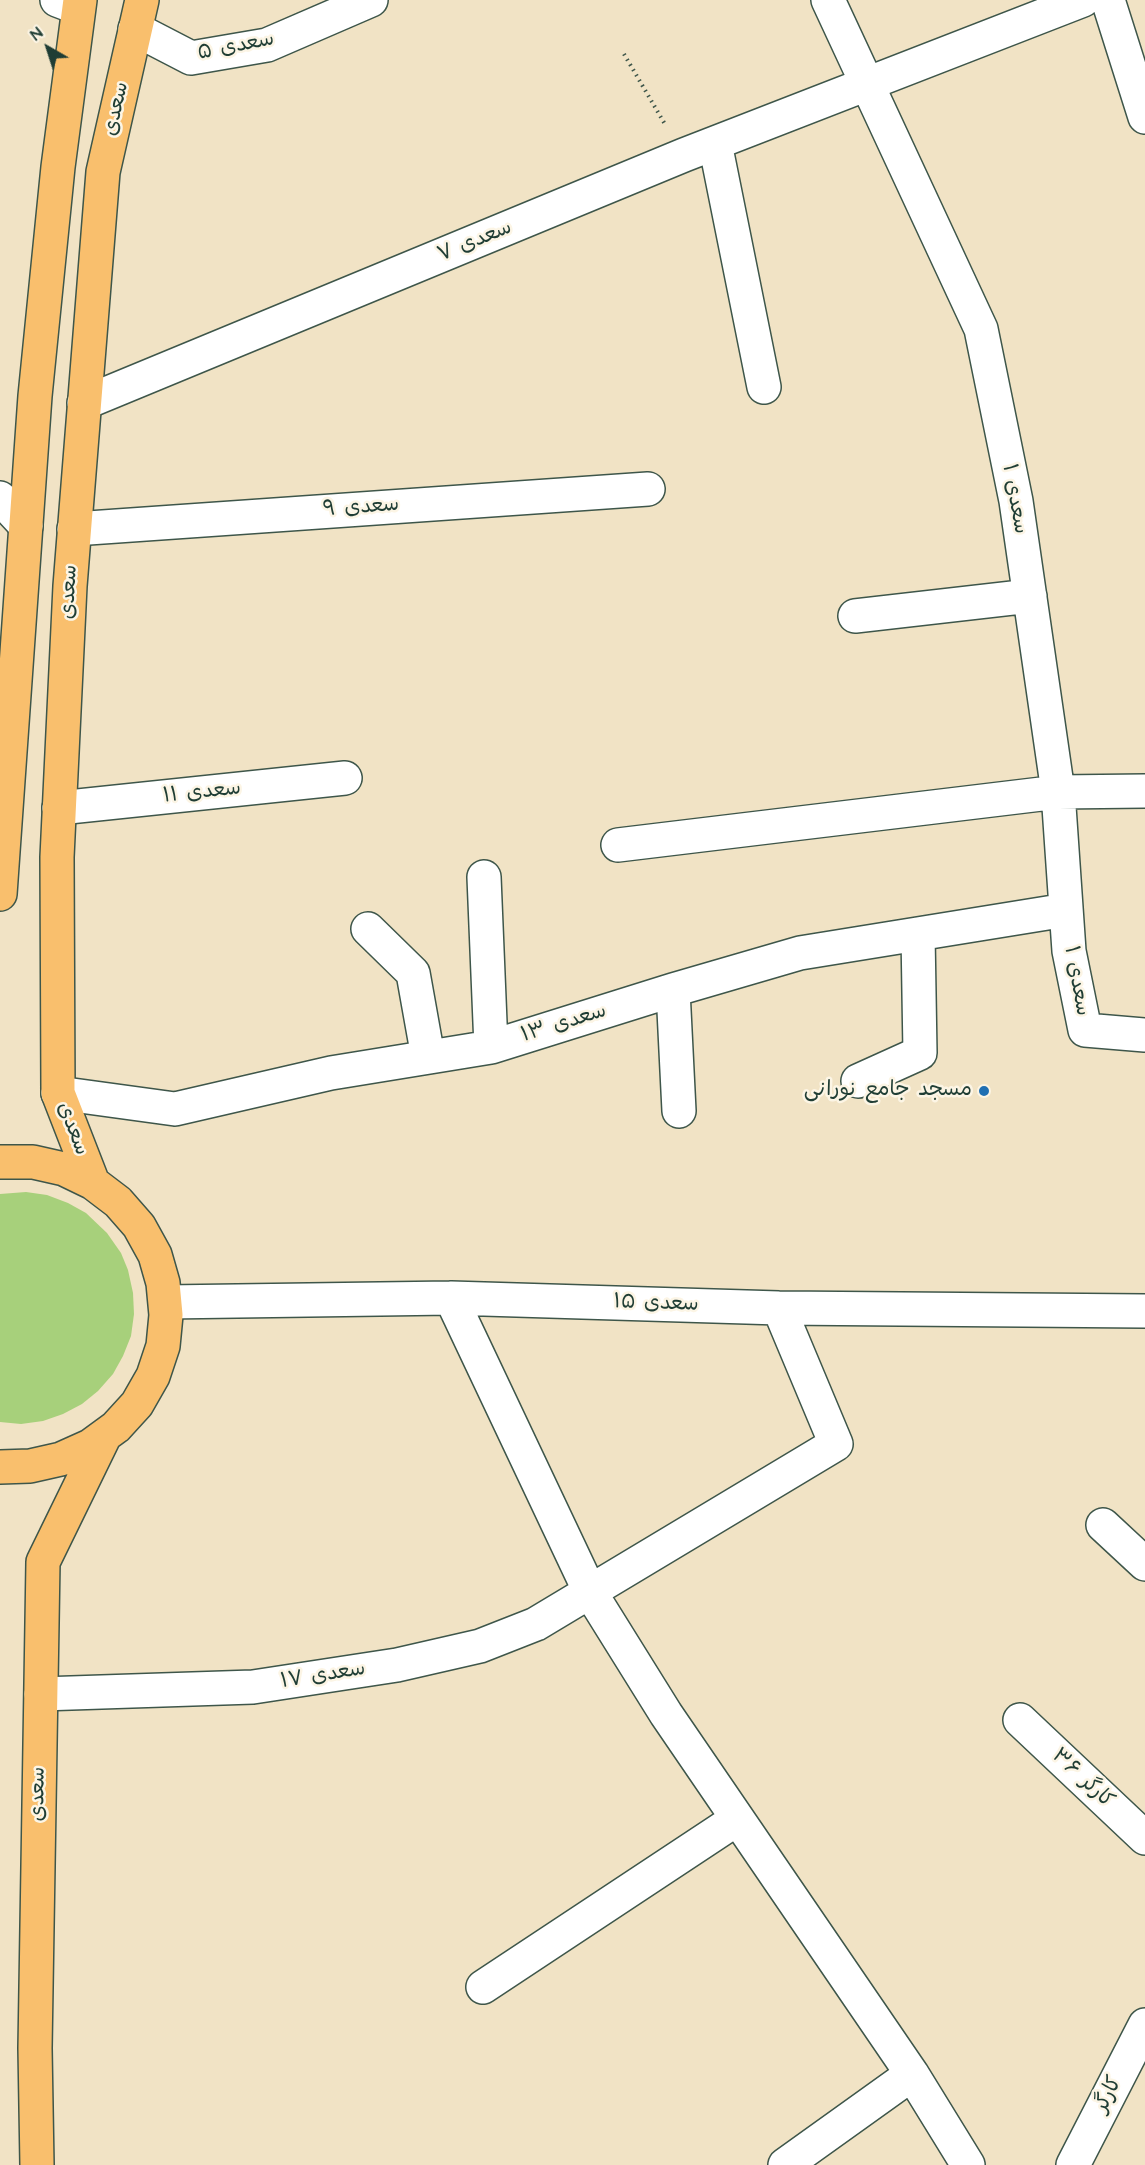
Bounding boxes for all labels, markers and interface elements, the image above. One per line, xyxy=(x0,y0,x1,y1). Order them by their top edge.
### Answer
north arrow xyxy=(18,18,78,78)
text: N xyxy=(26,22,47,46)
street label: سعدی ۵ xyxy=(195,27,277,67)
street label: سعدی xyxy=(99,80,135,138)
street label: سعدی ۷ xyxy=(434,216,516,268)
street label: سعدی ۱ xyxy=(995,462,1033,536)
street label: سعدی ۹ xyxy=(322,493,400,523)
street label: سعدی xyxy=(56,564,84,620)
street label: سعدی ۱۱ xyxy=(162,776,242,810)
street label: سعدی ۱ xyxy=(1057,944,1095,1018)
street label: سعدی ۱۳ xyxy=(518,999,610,1049)
place label: مسجد جامع نورانی xyxy=(804,1078,972,1104)
marker: مسجد جامع نورانی xyxy=(977,1084,991,1098)
street label: سعدی xyxy=(50,1099,94,1159)
street label: سعدی ۱۵ xyxy=(613,1290,699,1318)
street label: سعدی ۱۷ xyxy=(279,1657,367,1695)
street label: کارگر ۳۶ xyxy=(1046,1744,1118,1814)
street label: سعدی xyxy=(26,1766,52,1822)
street label: کارگر xyxy=(1089,2073,1129,2117)

